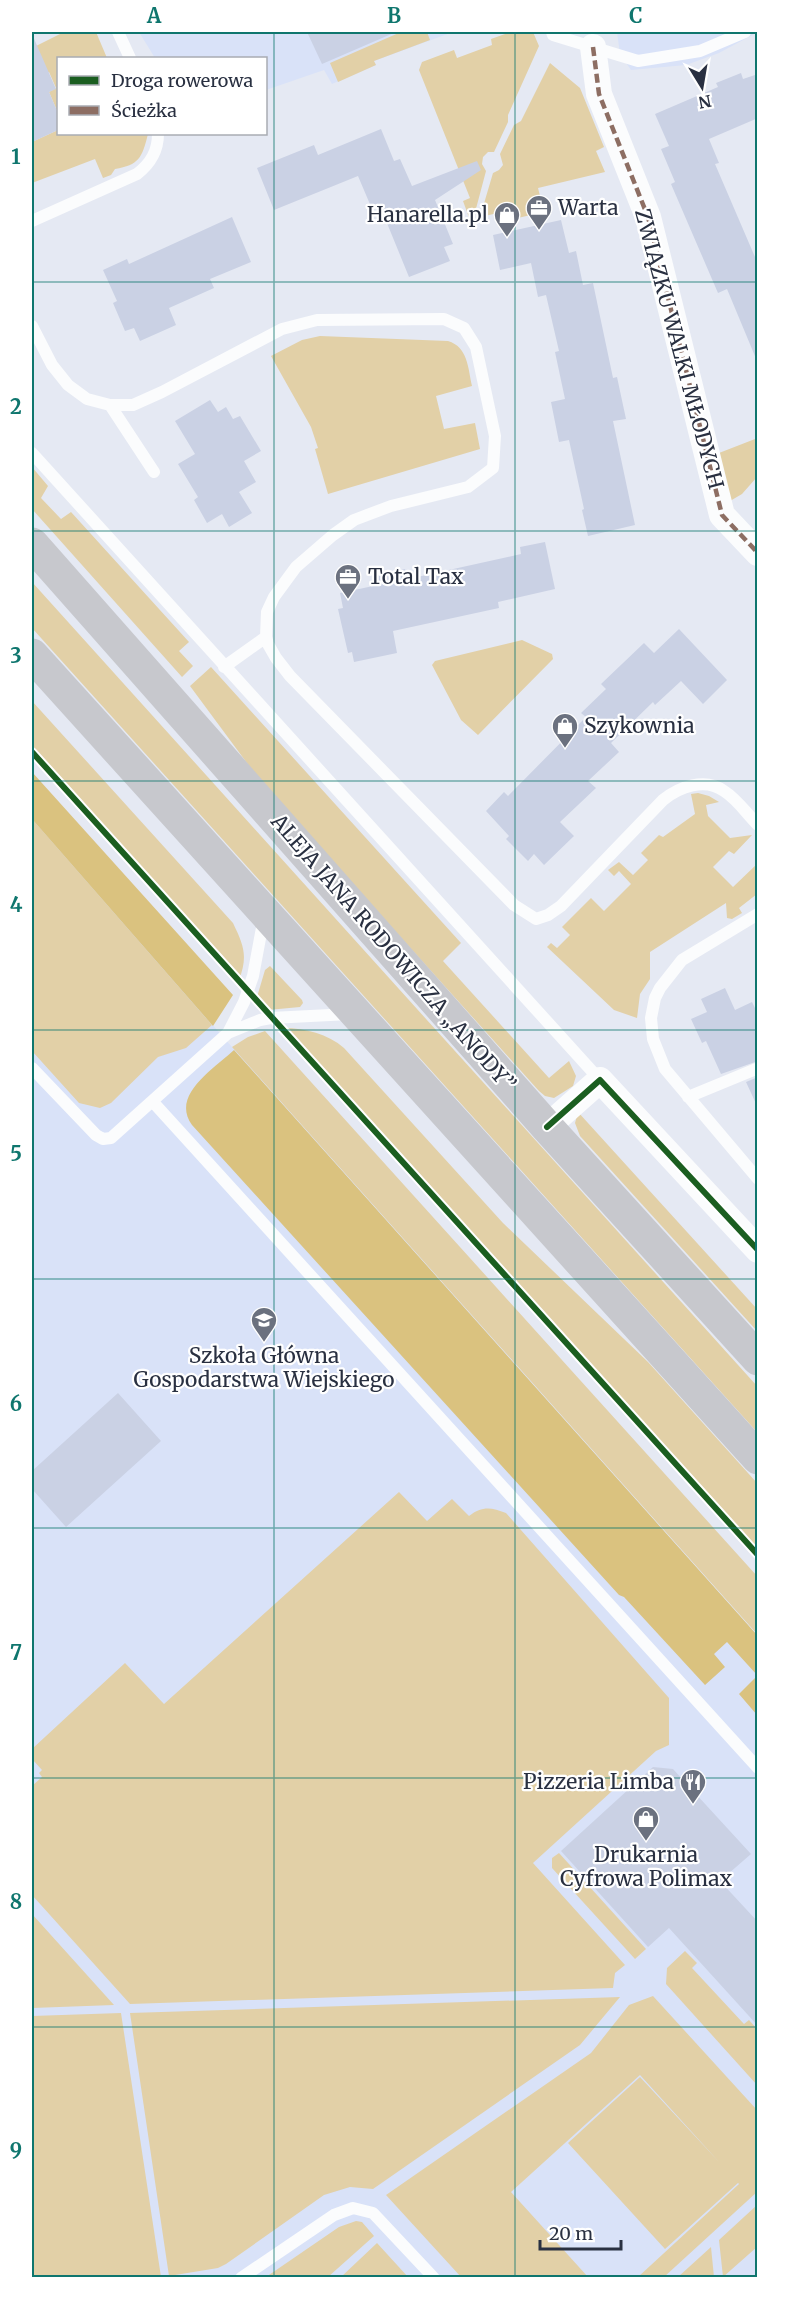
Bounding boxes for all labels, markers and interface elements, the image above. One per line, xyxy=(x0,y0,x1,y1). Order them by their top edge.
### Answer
text: A xyxy=(146,3,162,28)
text: B xyxy=(387,3,401,28)
text: C xyxy=(629,3,643,28)
legend xyxy=(57,57,267,135)
north arrow xyxy=(672,57,732,117)
text: Droga rowerowa xyxy=(111,69,253,92)
text: N xyxy=(696,91,713,113)
text: Ścieżka xyxy=(111,99,177,122)
text: 1 xyxy=(11,144,21,169)
office icon: Warta xyxy=(524,193,554,231)
place label: Warta xyxy=(557,194,618,221)
shop icon: Hanarella.pl xyxy=(492,200,522,238)
place label: Hanarella.pl xyxy=(367,201,488,228)
street label: ZWIĄZKU WALKI MŁODYCH xyxy=(629,206,730,492)
text: 2 xyxy=(10,394,22,419)
office icon: Total Tax xyxy=(333,562,363,600)
place label: Total Tax xyxy=(368,563,464,590)
text: 3 xyxy=(10,643,22,668)
shop icon: Szykownia xyxy=(550,711,580,749)
place label: Szykownia xyxy=(584,712,694,739)
street label: ALEJA JANA RODOWICZA „ANODY” xyxy=(265,808,521,1097)
text: 4 xyxy=(10,892,23,917)
text: 5 xyxy=(10,1141,22,1166)
school or university icon: Szkoła Główna Gospodarstwa Wiejskiego xyxy=(249,1305,279,1343)
place label: Szkoła Główna Gospodarstwa Wiejskiego xyxy=(134,1342,394,1393)
text: 6 xyxy=(10,1391,22,1416)
text: 7 xyxy=(10,1640,22,1665)
restaurant icon: Pizzeria Limba xyxy=(678,1767,708,1805)
place label: Pizzeria Limba xyxy=(523,1768,674,1795)
shop icon: Drukarnia Cyfrowa Polimax xyxy=(631,1804,661,1842)
place label: Drukarnia Cyfrowa Polimax xyxy=(560,1841,733,1892)
text: 8 xyxy=(10,1889,22,1914)
text: 9 xyxy=(10,2138,22,2163)
scale bar xyxy=(540,2213,621,2251)
text: 20 m xyxy=(549,2222,593,2245)

